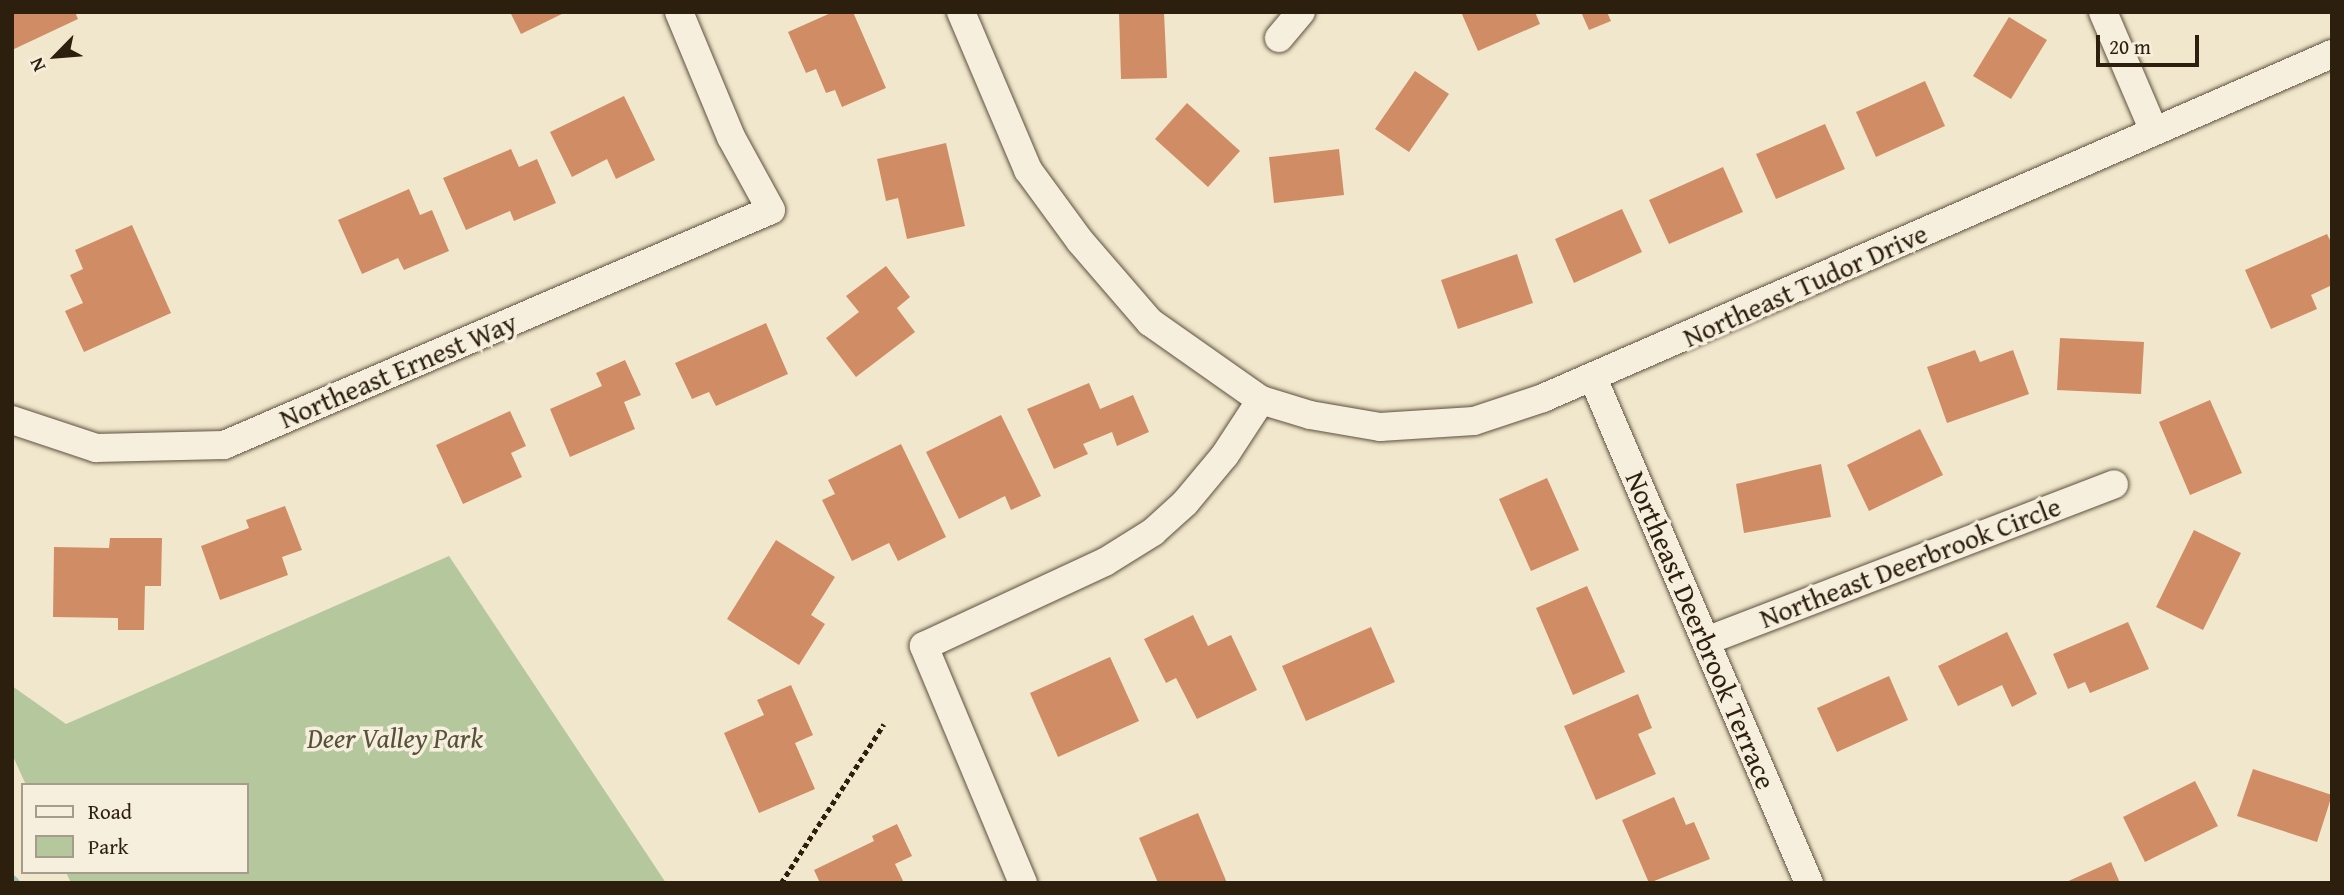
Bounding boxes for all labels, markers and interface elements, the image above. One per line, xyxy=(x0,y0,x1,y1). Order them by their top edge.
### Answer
north arrow xyxy=(21,21,91,91)
scale bar xyxy=(2099,21,2202,65)
text: 20 m xyxy=(2109,31,2151,62)
text: N xyxy=(22,53,52,77)
street label: Northeast Tudor Drive xyxy=(1678,216,1932,354)
street label: Northeast Ernest Way xyxy=(274,305,522,435)
street label: Northeast Deerbrook Terrace xyxy=(1619,466,1783,794)
street label: Northeast Deerbrook Circle xyxy=(1755,489,2065,635)
park label: Deer Valley Park xyxy=(307,721,483,755)
legend xyxy=(21,783,248,874)
text: Road xyxy=(88,796,132,827)
text: Park xyxy=(88,831,129,862)

